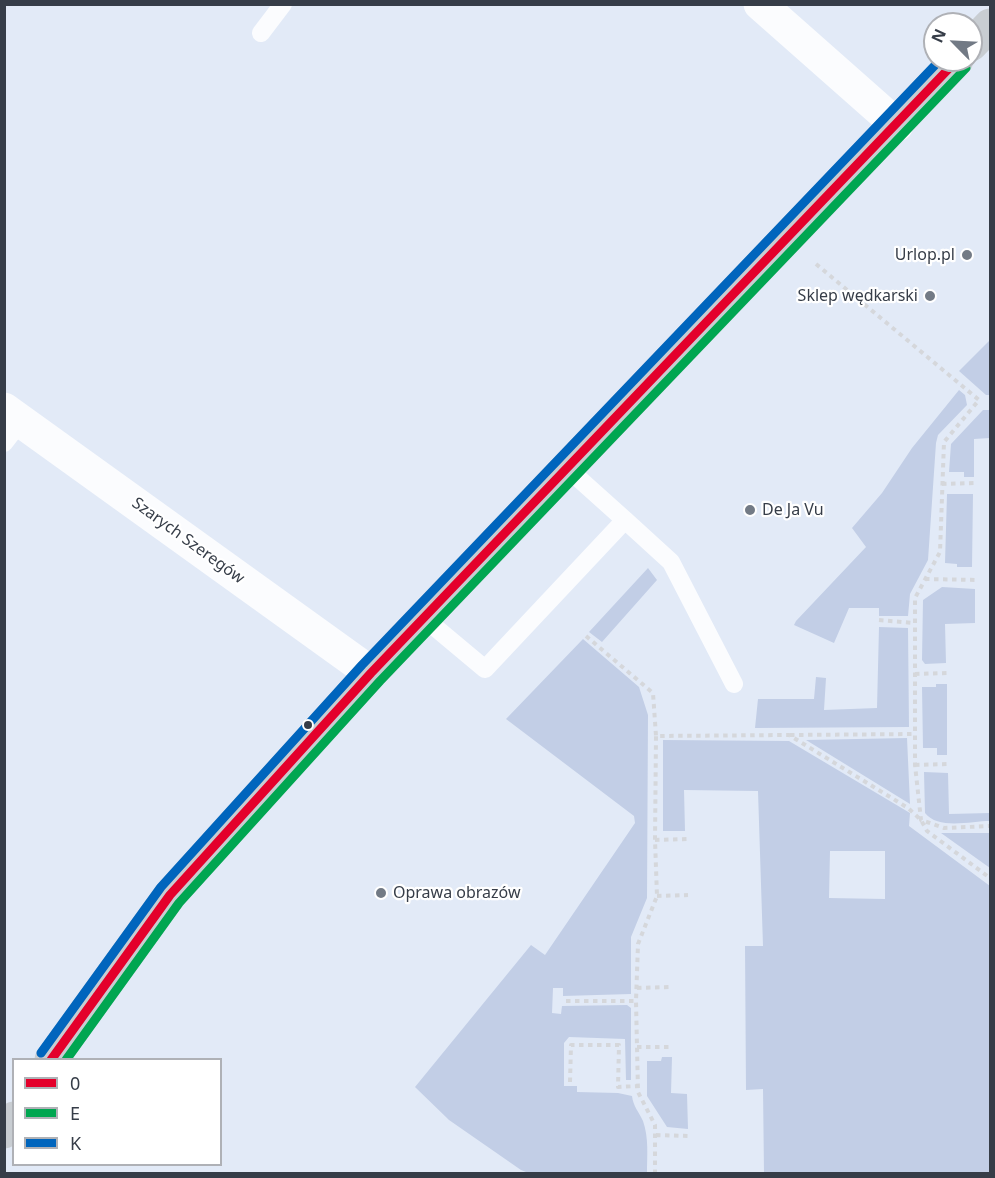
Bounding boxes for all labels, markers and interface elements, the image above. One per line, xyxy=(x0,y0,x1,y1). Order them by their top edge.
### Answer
north arrow xyxy=(923,12,983,72)
text: N xyxy=(926,25,951,46)
place label: Urlop.pl xyxy=(895,245,955,265)
marker: Urlop.pl xyxy=(960,248,974,262)
place label: Sklep wędkarski xyxy=(798,286,918,306)
marker: Sklep wędkarski xyxy=(923,289,937,303)
street label: Szarych Szeregów xyxy=(128,494,248,588)
place label: De Ja Vu xyxy=(762,500,824,520)
marker: De Ja Vu xyxy=(743,503,757,517)
unlabelled marker xyxy=(302,719,314,731)
place label: Oprawa obrazów xyxy=(393,883,521,903)
marker: Oprawa obrazów xyxy=(374,886,388,900)
legend xyxy=(12,1058,222,1166)
text: 0 xyxy=(70,1071,80,1095)
text: E xyxy=(70,1101,80,1125)
text: K xyxy=(70,1131,81,1155)

